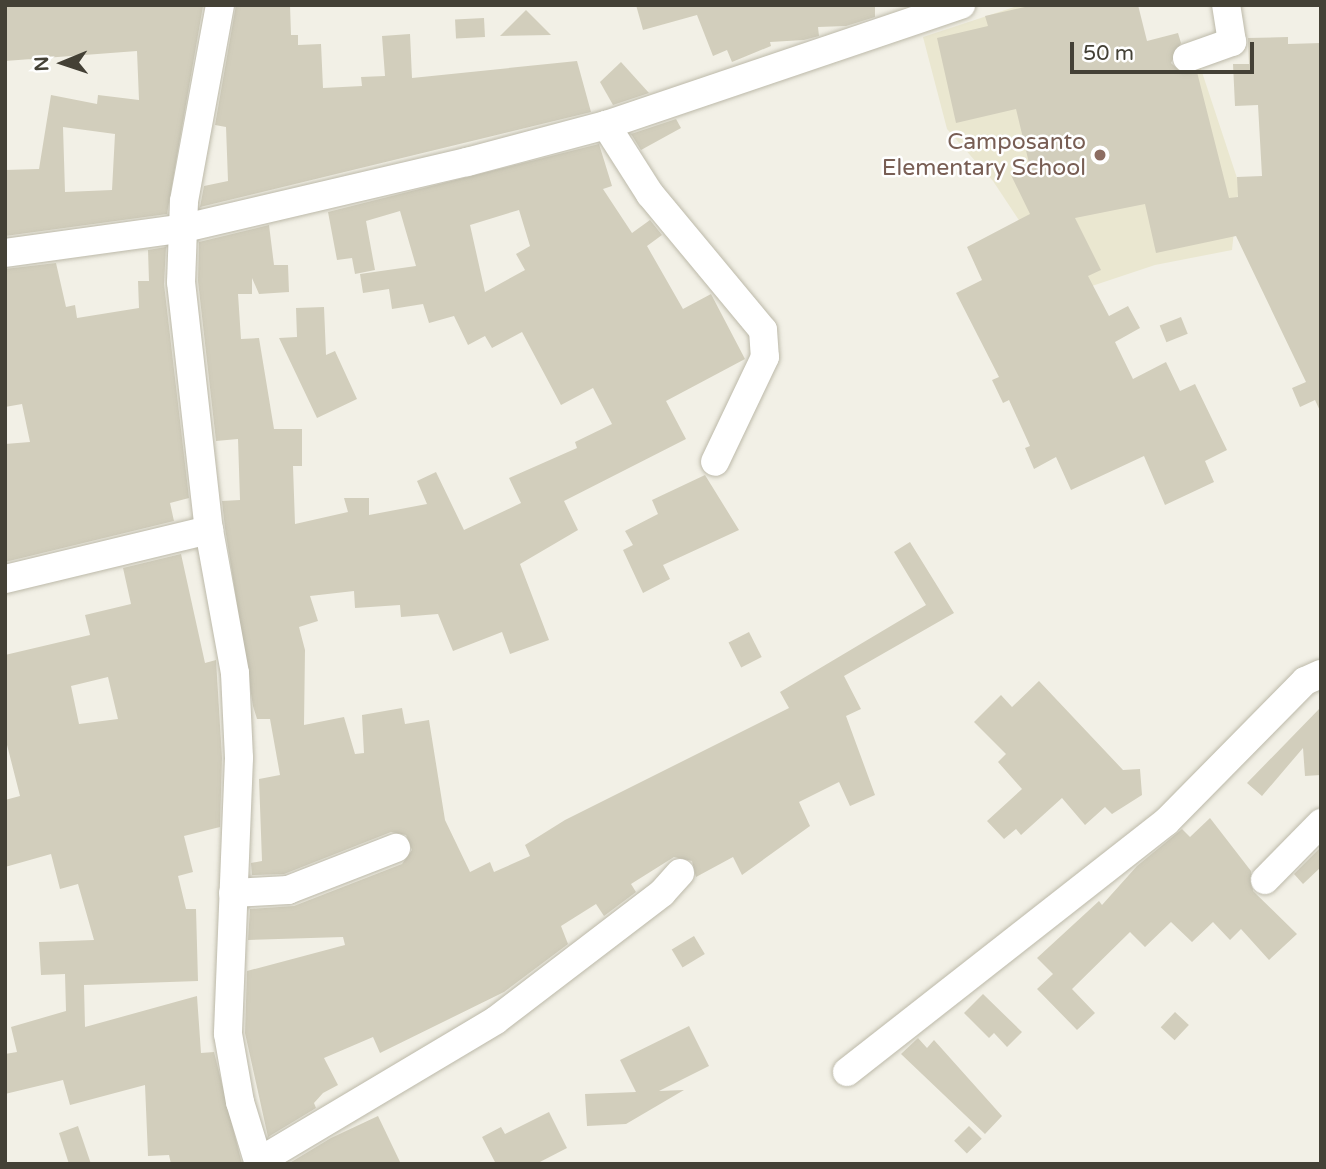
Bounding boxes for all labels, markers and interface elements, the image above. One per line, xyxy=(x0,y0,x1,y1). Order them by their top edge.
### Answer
north arrow xyxy=(28,28,98,98)
scale bar xyxy=(1074,28,1258,72)
text: 50 m xyxy=(1083,41,1134,66)
text: N xyxy=(31,56,53,72)
place label: Camposanto Elementary School xyxy=(882,128,1086,182)
marker: Camposanto Elementary School xyxy=(1092,147,1108,163)

